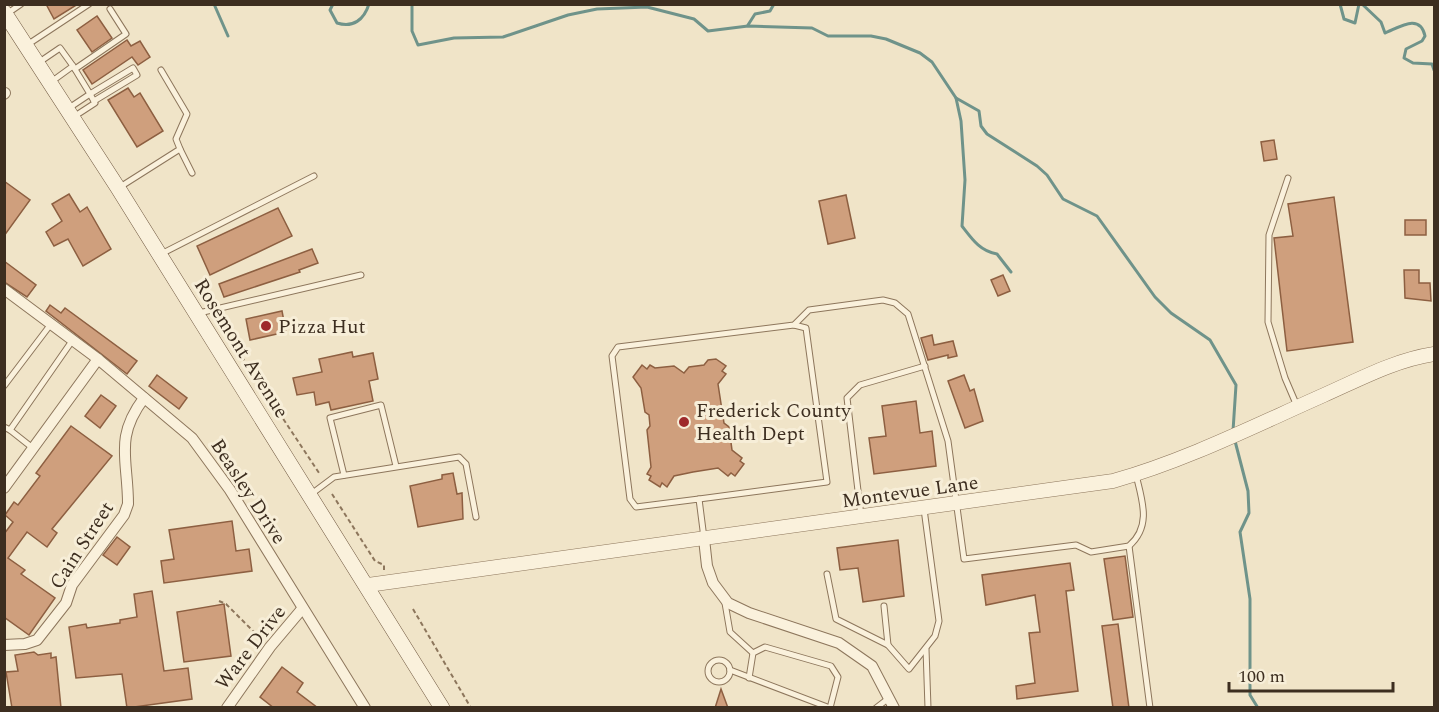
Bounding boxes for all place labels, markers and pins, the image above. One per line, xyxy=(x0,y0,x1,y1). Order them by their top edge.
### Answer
place label: Pizza Hut xyxy=(278,312,366,342)
marker: Pizza Hut xyxy=(259,319,273,333)
place label: Frederick County Health Dept xyxy=(696,396,852,449)
marker: Frederick County Health Dept xyxy=(677,415,691,429)

